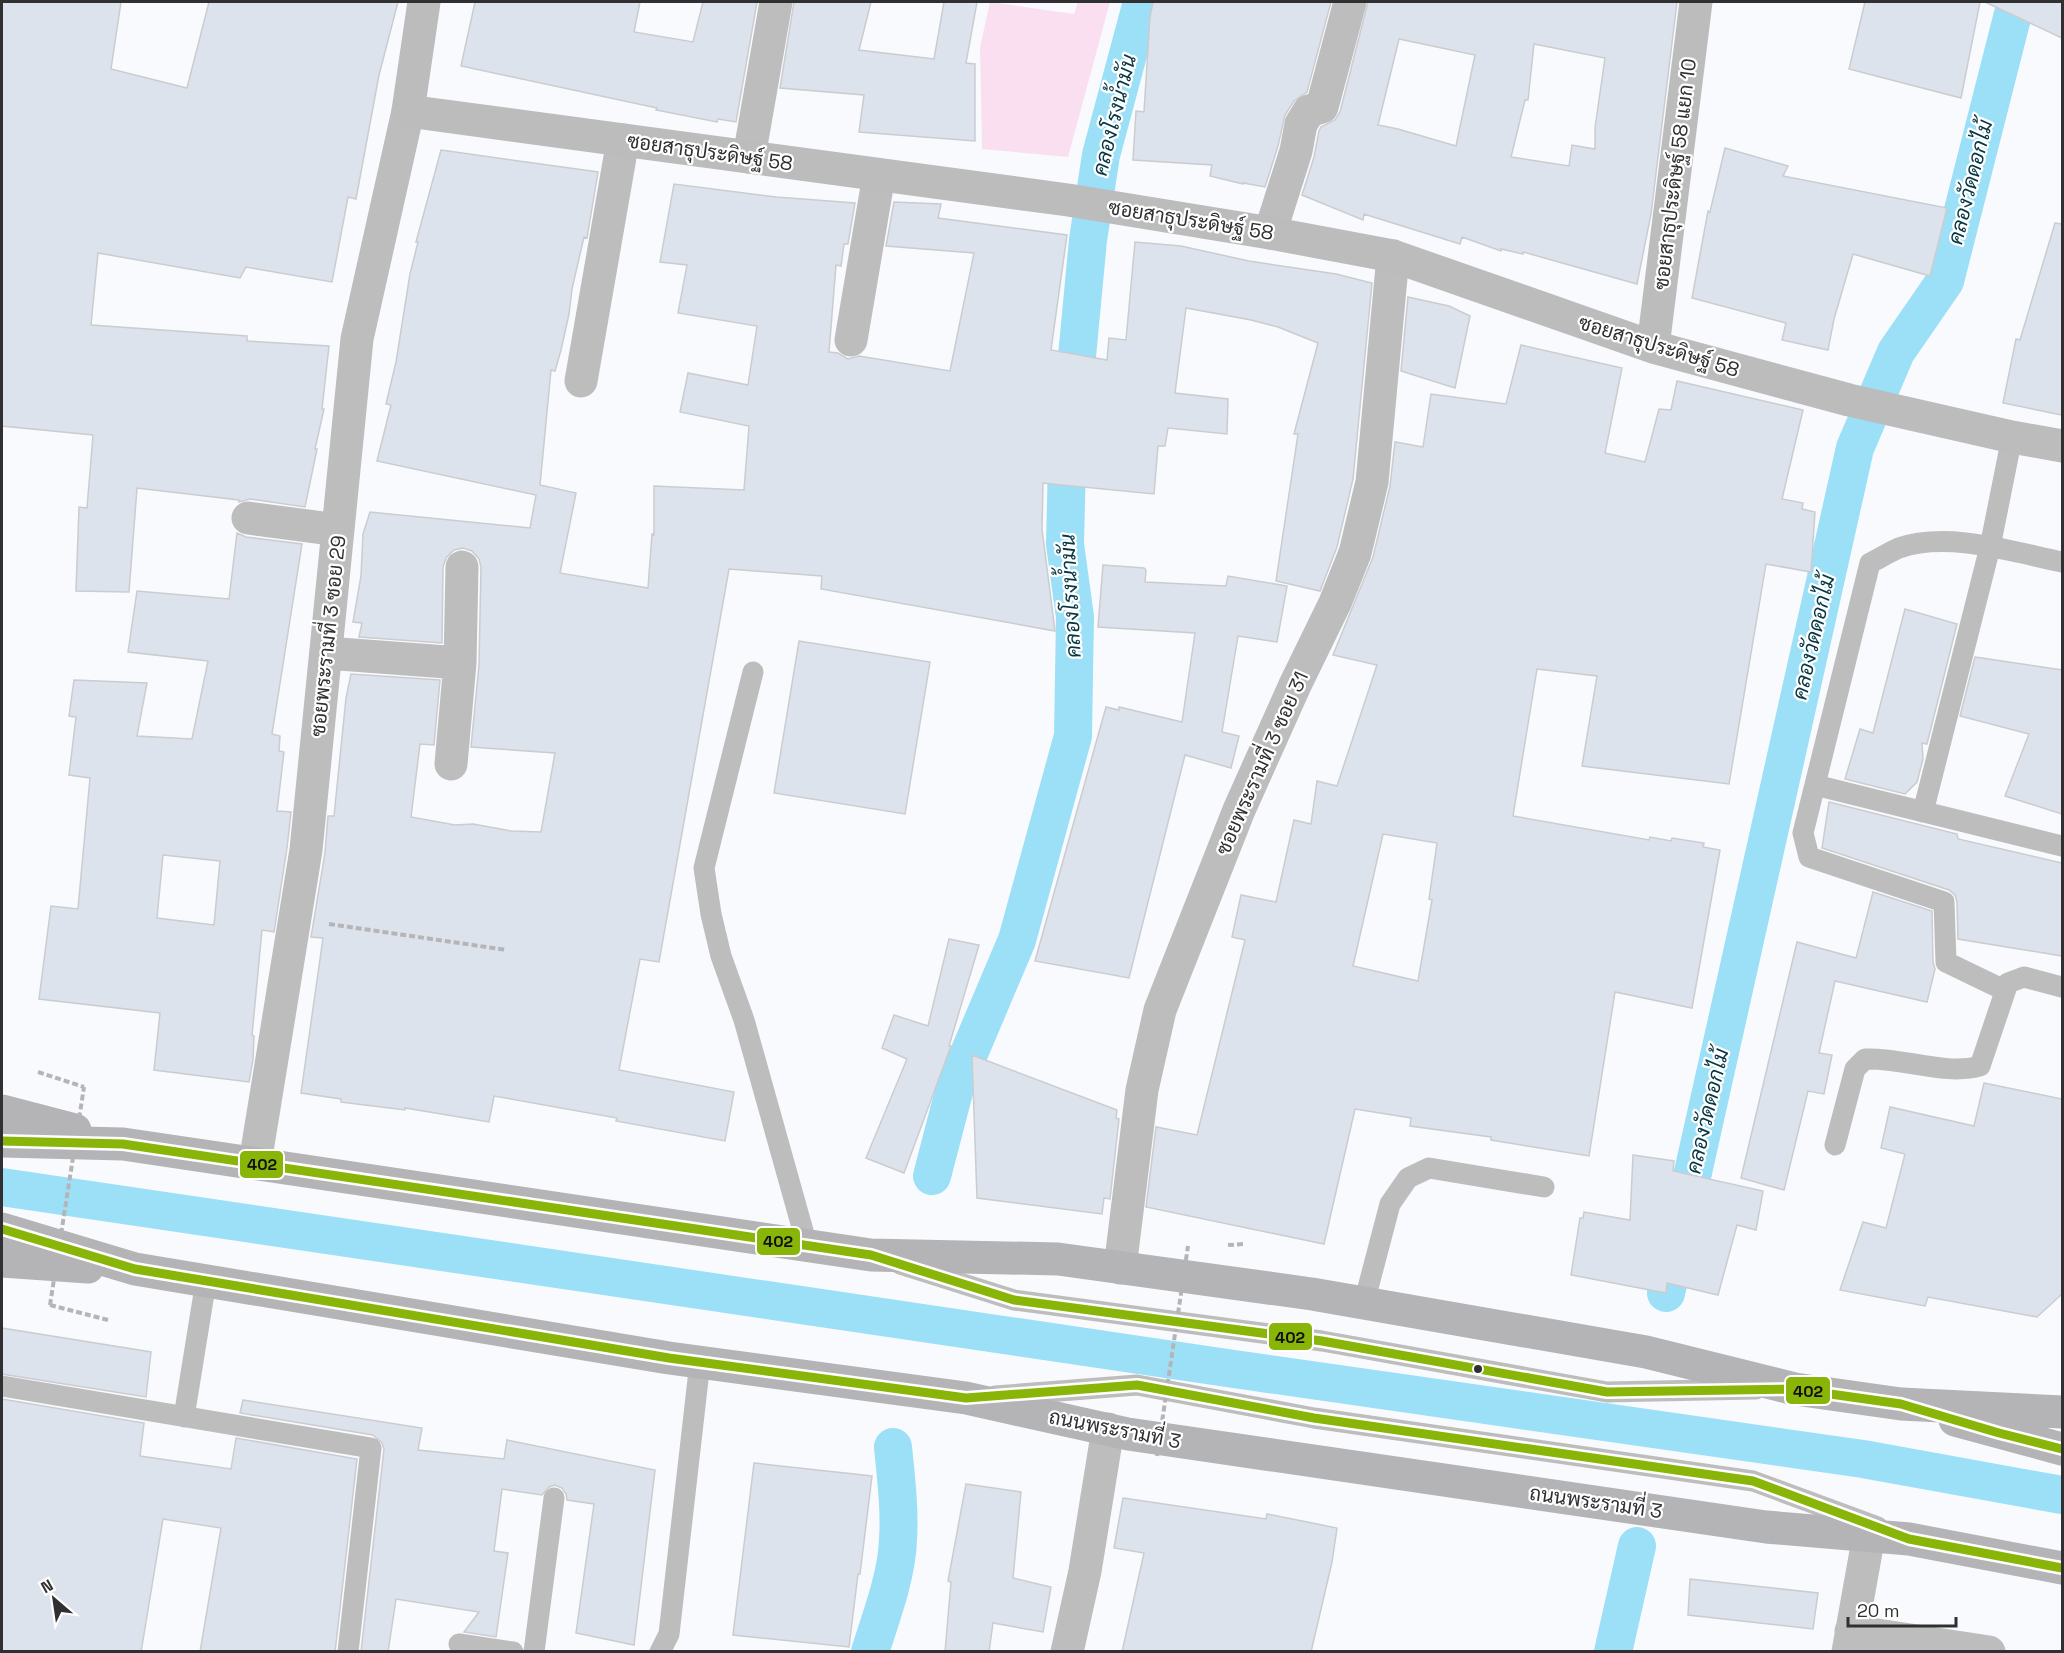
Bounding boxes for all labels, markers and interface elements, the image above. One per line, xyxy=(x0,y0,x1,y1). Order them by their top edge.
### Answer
water label: คลองโรงน้ำมัน xyxy=(1082,50,1142,179)
street label: ซอยสาธุประดิษฐ์ 58 แยก 10 xyxy=(1647,57,1703,291)
water label: คลองวัดดอกไม้ xyxy=(1941,113,2000,247)
street label: ซอยสาธุประดิษฐ์ 58 xyxy=(625,127,795,177)
street label: ซอยสาธุประดิษฐ์ 58 xyxy=(1106,193,1276,247)
street label: ซอยสาธุประดิษฐ์ 58 xyxy=(1575,308,1743,384)
water label: คลองโรงน้ำมัน xyxy=(1049,533,1087,659)
street label: ซอยพระรามที่ 3 ซอย 29 xyxy=(301,534,352,738)
water label: คลองวัดดอกไม้ xyxy=(1785,568,1841,702)
street label: ซอยพระรามที่ 3 ซอย 31 xyxy=(1206,666,1314,859)
water label: คลองวัดดอกไม้ xyxy=(1679,1042,1735,1176)
line badge: 402 xyxy=(239,1150,284,1179)
text: 402 xyxy=(247,1154,277,1175)
line badge: 402 xyxy=(756,1227,801,1256)
text: 402 xyxy=(763,1231,793,1252)
line badge: 402 xyxy=(1268,1322,1313,1351)
text: 402 xyxy=(1275,1327,1305,1348)
unlabelled marker xyxy=(1472,1363,1484,1375)
line badge: 402 xyxy=(1785,1376,1831,1405)
text: 402 xyxy=(1793,1381,1823,1402)
street label: ถนนพระรามที่ 3 xyxy=(1047,1400,1184,1455)
street label: ถนนพระรามที่ 3 xyxy=(1528,1476,1665,1524)
north arrow xyxy=(24,1569,84,1629)
text: N xyxy=(37,1575,57,1598)
scale bar xyxy=(1848,1590,1956,1628)
text: 20 m xyxy=(1857,1599,1900,1622)

